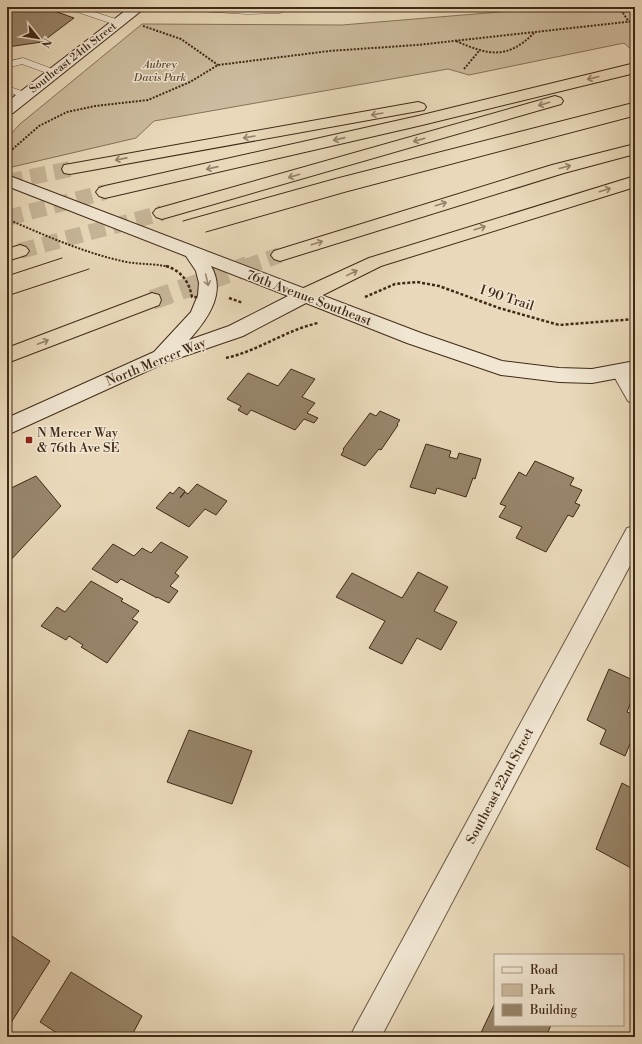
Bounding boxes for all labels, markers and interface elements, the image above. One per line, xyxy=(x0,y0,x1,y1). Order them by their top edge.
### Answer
north arrow xyxy=(18,18,58,58)
street label: Southeast 24th Street xyxy=(26,19,120,97)
text: N xyxy=(37,35,54,50)
park label: Aubrey Davis Park xyxy=(133,58,186,85)
one-way arrow xyxy=(587,74,600,82)
one-way arrow xyxy=(537,101,550,109)
one-way arrow xyxy=(371,110,384,118)
one-way arrow xyxy=(243,133,256,141)
one-way arrow xyxy=(333,135,346,143)
one-way arrow xyxy=(413,137,426,144)
one-way arrow xyxy=(115,155,128,163)
one-way arrow xyxy=(558,162,571,170)
one-way arrow xyxy=(206,164,219,172)
one-way arrow xyxy=(288,173,301,180)
one-way arrow xyxy=(598,186,610,194)
one-way arrow xyxy=(434,200,446,208)
one-way arrow xyxy=(474,224,487,231)
one-way arrow xyxy=(310,239,322,247)
street label: 76th Avenue Southeast xyxy=(244,267,374,329)
one-way arrow xyxy=(346,269,358,276)
one-way arrow xyxy=(204,273,212,286)
street label: I 90 Trail xyxy=(478,282,536,314)
street label: North Mercer Way xyxy=(104,334,209,389)
one-way arrow xyxy=(37,338,49,346)
place label: N Mercer Way & 76th Ave SE xyxy=(37,425,120,456)
marker: N Mercer Way & 76th Ave SE xyxy=(24,435,34,445)
street label: Southeast 22nd Street xyxy=(463,725,537,847)
legend xyxy=(494,954,624,1026)
text: Road xyxy=(530,963,558,978)
text: Park xyxy=(530,983,556,998)
text: Building xyxy=(529,1003,578,1018)

